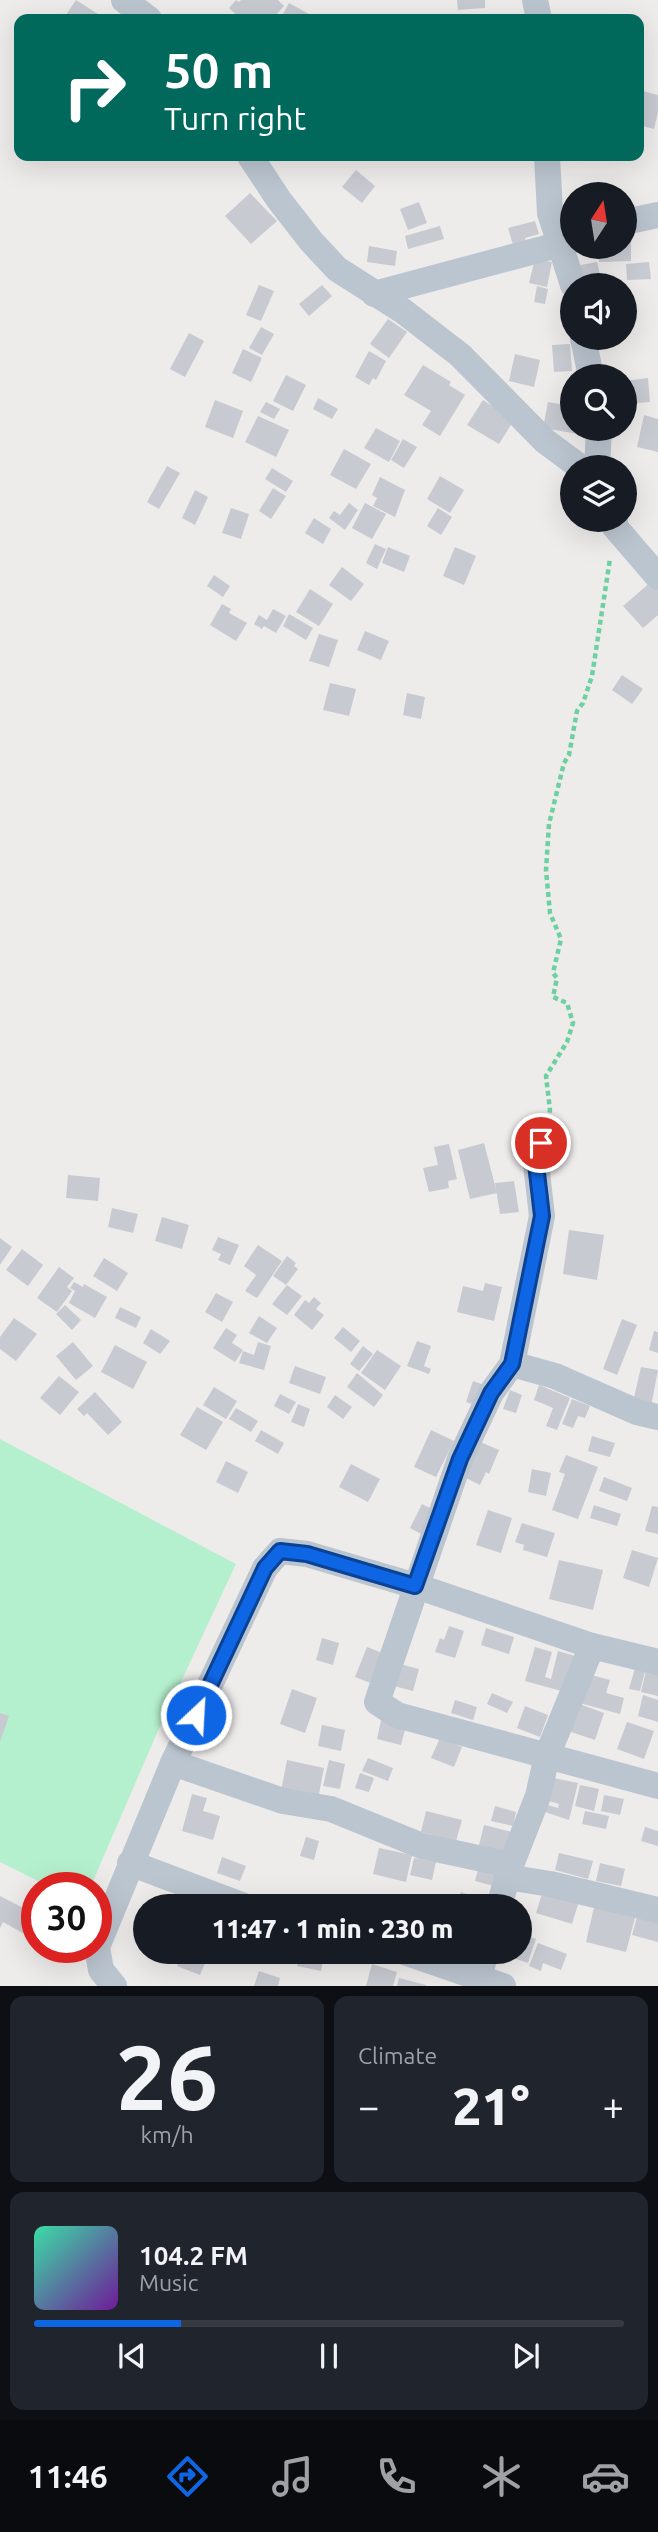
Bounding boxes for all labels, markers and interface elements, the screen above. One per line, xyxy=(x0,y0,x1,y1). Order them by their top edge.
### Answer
icon: right xyxy=(49,42,140,133)
text: 50 m xyxy=(164,42,273,97)
text: Turn right xyxy=(164,100,306,136)
north arrow xyxy=(560,182,637,259)
map controls xyxy=(560,182,637,532)
button: sound xyxy=(560,273,637,350)
button: search xyxy=(560,364,637,441)
button: layers xyxy=(560,455,637,532)
pin xyxy=(511,1113,571,1173)
icon: arrive xyxy=(522,1124,560,1162)
position arrow xyxy=(159,1678,233,1752)
speed limit sign: 30 xyxy=(21,1872,112,1963)
text: 11:47 · 1 min · 230 m xyxy=(212,1914,453,1943)
text: 26 xyxy=(116,2025,218,2127)
text: Climate xyxy=(358,2043,437,2068)
text: 21° xyxy=(452,2077,530,2135)
text: − xyxy=(358,2085,379,2127)
text: + xyxy=(603,2085,624,2127)
text: km/h xyxy=(140,2122,194,2147)
text: 104.2 FM xyxy=(139,2241,248,2270)
text: Music xyxy=(139,2270,198,2295)
icon: previous xyxy=(113,2337,151,2375)
icon: pause xyxy=(310,2337,348,2375)
icon: next xyxy=(507,2337,545,2375)
icon: directions xyxy=(163,2452,212,2501)
icon: music xyxy=(268,2452,317,2501)
icon: phone xyxy=(372,2452,421,2501)
icon: climate xyxy=(477,2452,526,2501)
icon: car xyxy=(581,2452,630,2501)
text: 11:46 xyxy=(28,2458,108,2494)

